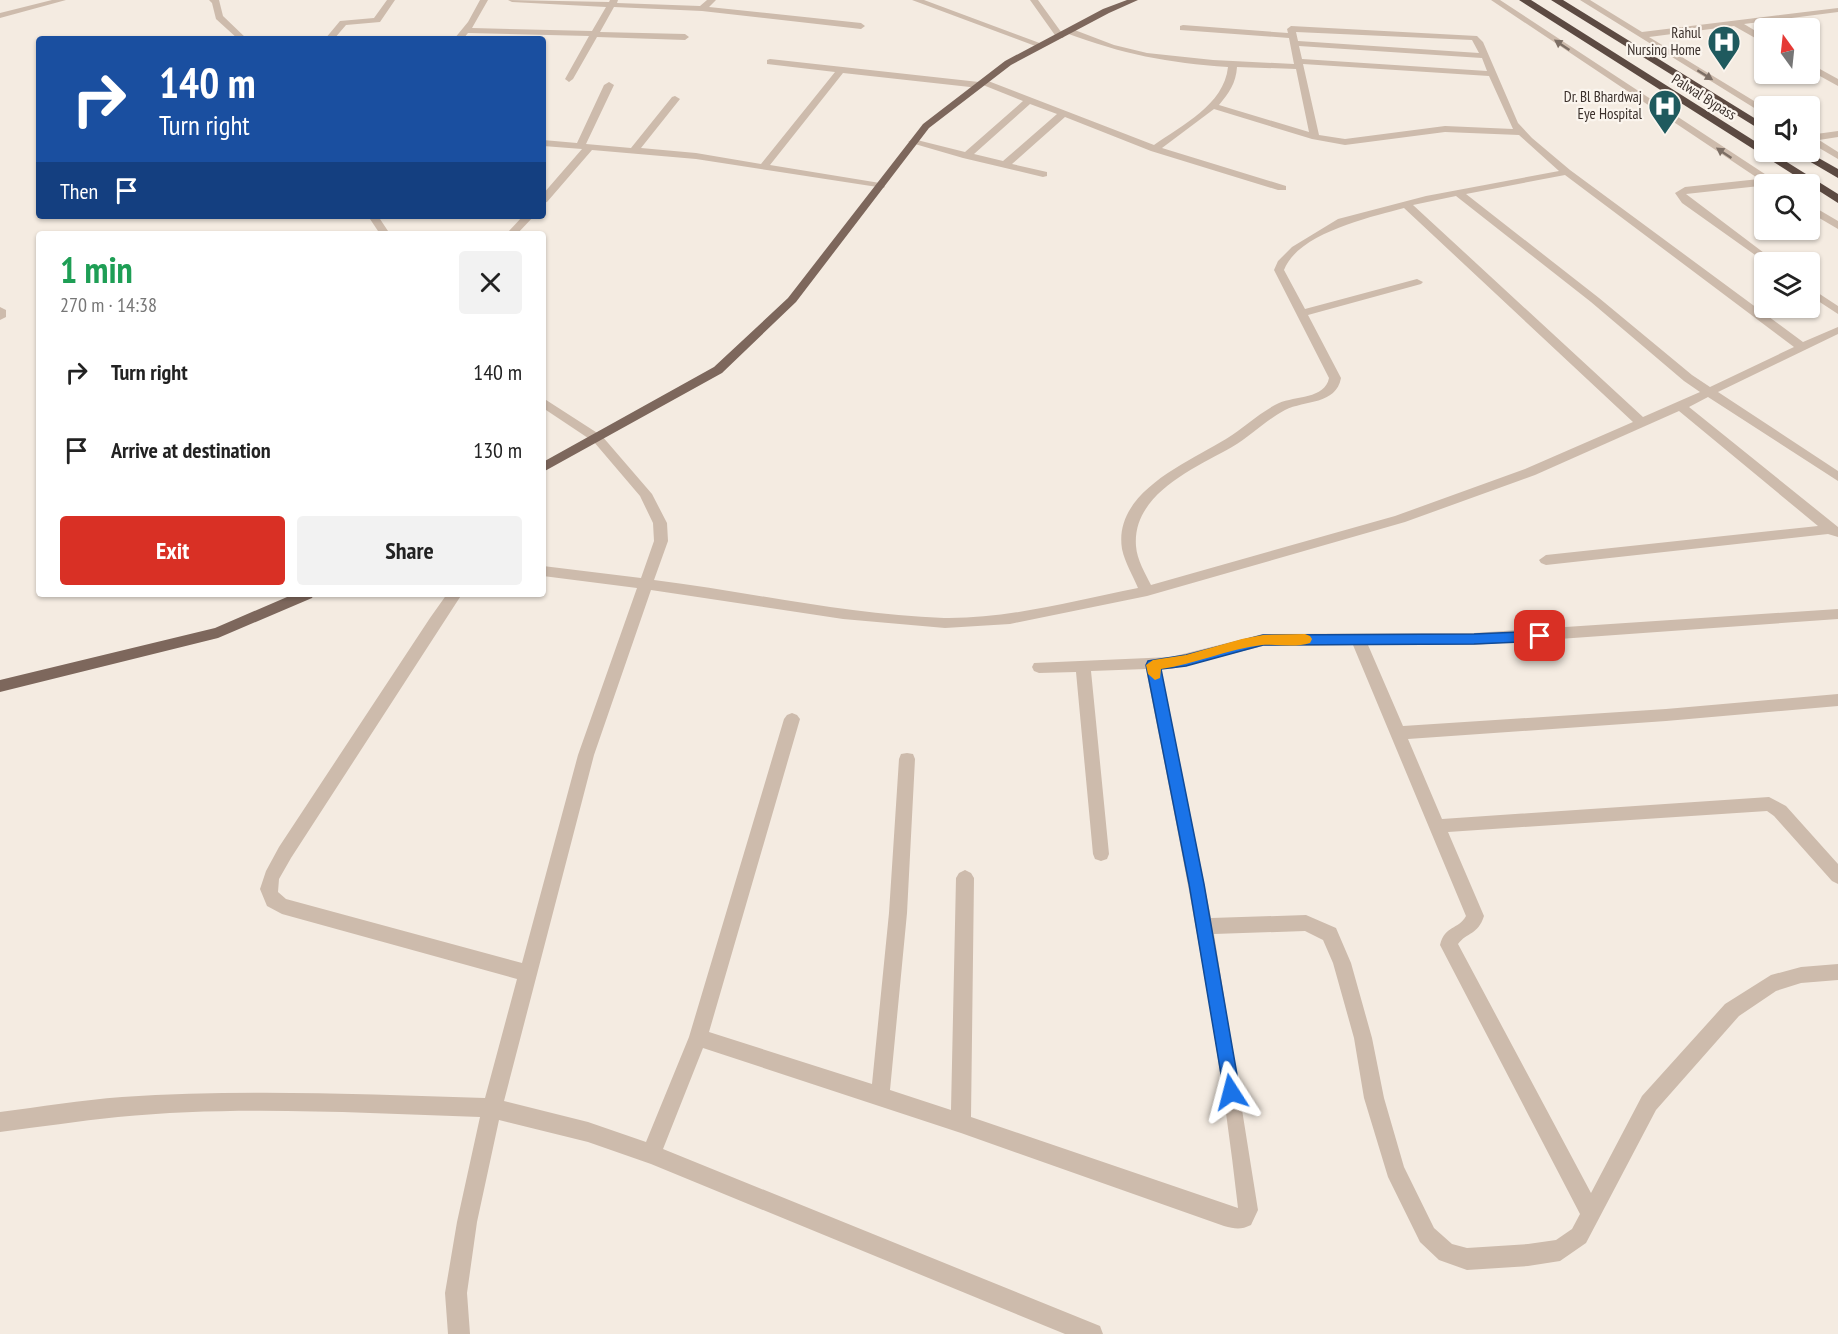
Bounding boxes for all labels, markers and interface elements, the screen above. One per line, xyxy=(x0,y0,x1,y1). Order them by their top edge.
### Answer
north arrow xyxy=(1754,18,1820,84)
map controls xyxy=(1754,18,1820,318)
place label: Rahul Nursing Home xyxy=(1627,23,1701,59)
hospital icon: Rahul Nursing Home xyxy=(1706,24,1742,71)
one-way arrow xyxy=(1554,39,1570,51)
text: 140 m xyxy=(159,55,256,110)
icon: right xyxy=(60,60,138,138)
street label: Palwal Bypass xyxy=(1668,69,1740,124)
one-way arrow xyxy=(1697,69,1713,80)
place label: Dr. Bl Bhardwaj Eye Hospital xyxy=(1564,87,1642,123)
hospital icon: Dr. Bl Bhardwaj Eye Hospital xyxy=(1647,88,1683,135)
button: sound xyxy=(1754,96,1820,162)
text: Turn right xyxy=(159,108,250,142)
one-way arrow xyxy=(1716,148,1732,159)
icon: arrive xyxy=(110,174,143,207)
button: search xyxy=(1754,174,1820,240)
text: Then xyxy=(60,177,98,205)
text: 1 min xyxy=(60,246,133,293)
button: close xyxy=(459,251,522,314)
button: layers xyxy=(1754,252,1820,318)
text: 270 m · 14:38 xyxy=(60,292,157,318)
icon: right xyxy=(60,356,93,389)
text: Turn right xyxy=(111,358,188,386)
text: 140 m xyxy=(473,358,522,386)
icon: arrive xyxy=(60,434,93,467)
text: Arrive at destination xyxy=(111,436,271,464)
text: 130 m xyxy=(473,436,522,464)
button: Exit xyxy=(60,516,285,585)
button: Share xyxy=(297,516,522,585)
pin xyxy=(1514,610,1565,661)
icon: arrive xyxy=(1523,619,1556,652)
position arrow xyxy=(1199,1060,1263,1124)

